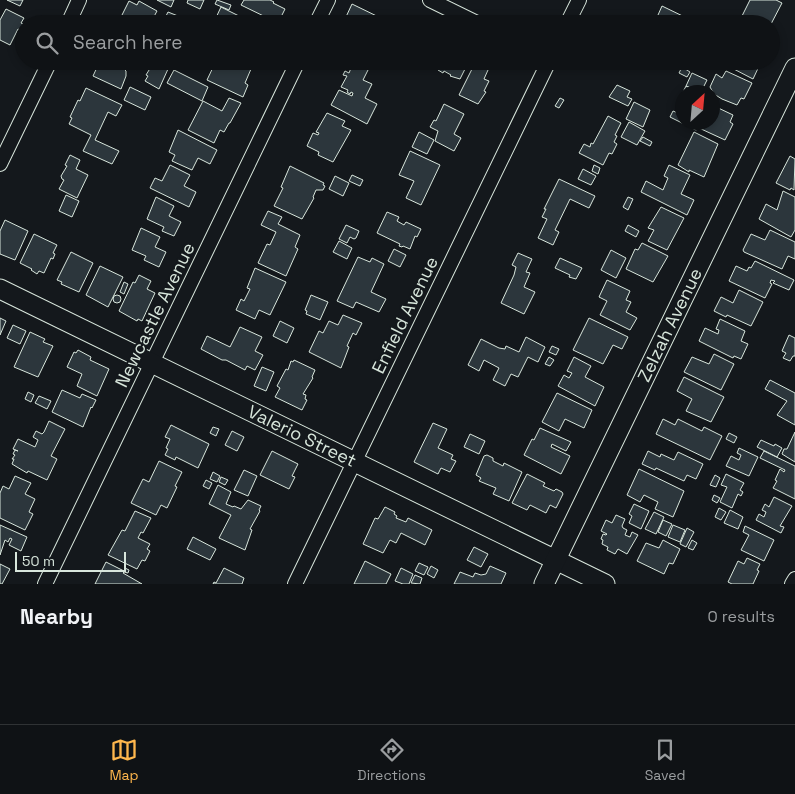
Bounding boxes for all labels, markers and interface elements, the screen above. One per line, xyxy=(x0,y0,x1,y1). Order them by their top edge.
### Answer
search box xyxy=(15,15,780,70)
icon: search xyxy=(33,29,61,57)
text: Search here xyxy=(73,30,183,55)
north arrow xyxy=(675,85,720,130)
street label: Newcastle Avenue xyxy=(110,239,200,391)
street label: Enfield Avenue xyxy=(366,252,443,377)
street label: Zelzah Avenue xyxy=(632,264,707,386)
street label: Valerio Street xyxy=(244,400,360,472)
scale bar xyxy=(15,549,126,572)
text: 50 m xyxy=(22,552,55,570)
text: Nearby xyxy=(20,603,93,630)
text: 0 results xyxy=(707,606,775,627)
tab: Map xyxy=(109,736,139,784)
tab: Directions xyxy=(357,736,426,784)
tab: Saved xyxy=(645,736,686,784)

